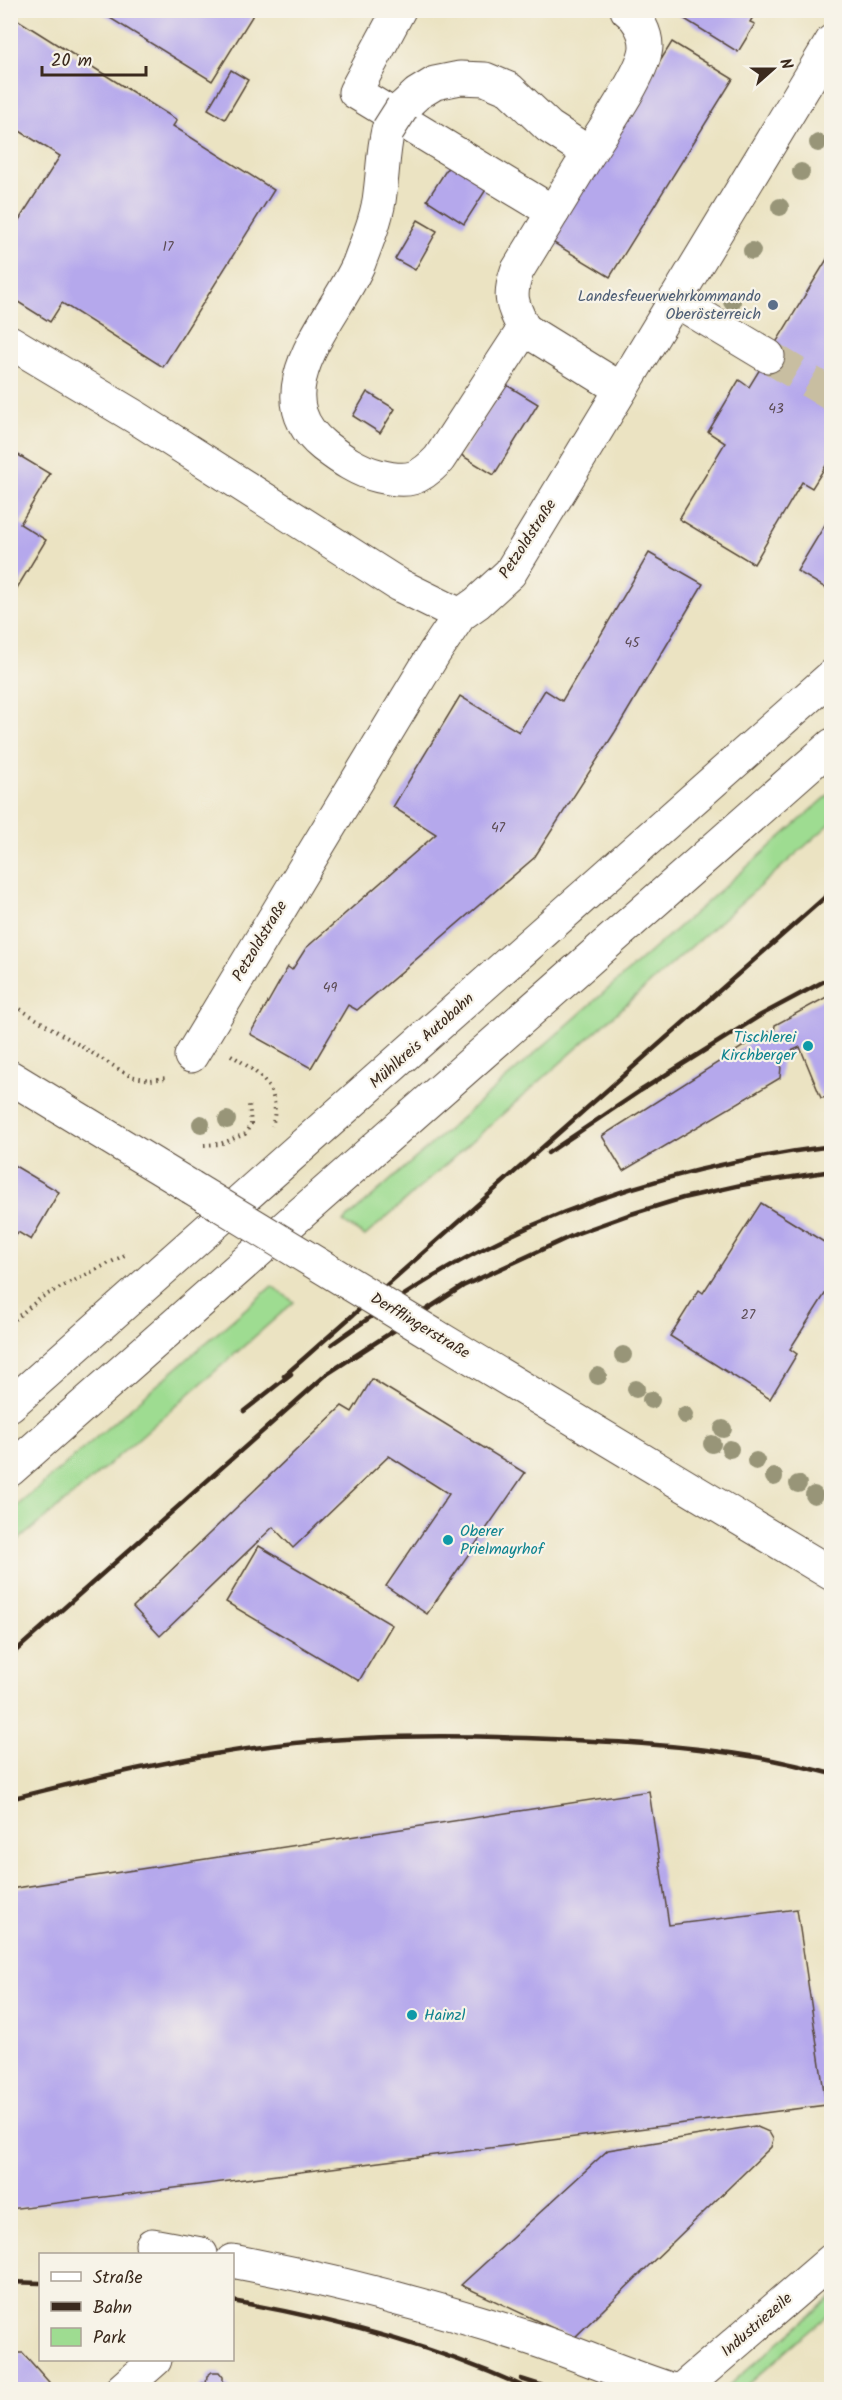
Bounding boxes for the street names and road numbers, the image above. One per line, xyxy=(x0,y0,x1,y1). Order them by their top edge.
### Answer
street label: Petzoldstraße xyxy=(493,494,563,584)
street label: Petzoldstraße xyxy=(226,896,294,986)
street label: Mühlkreis Autobahn xyxy=(364,987,480,1095)
street label: Derfflingerstraße xyxy=(365,1286,475,1366)
street label: Industriezeile xyxy=(716,2287,798,2363)

